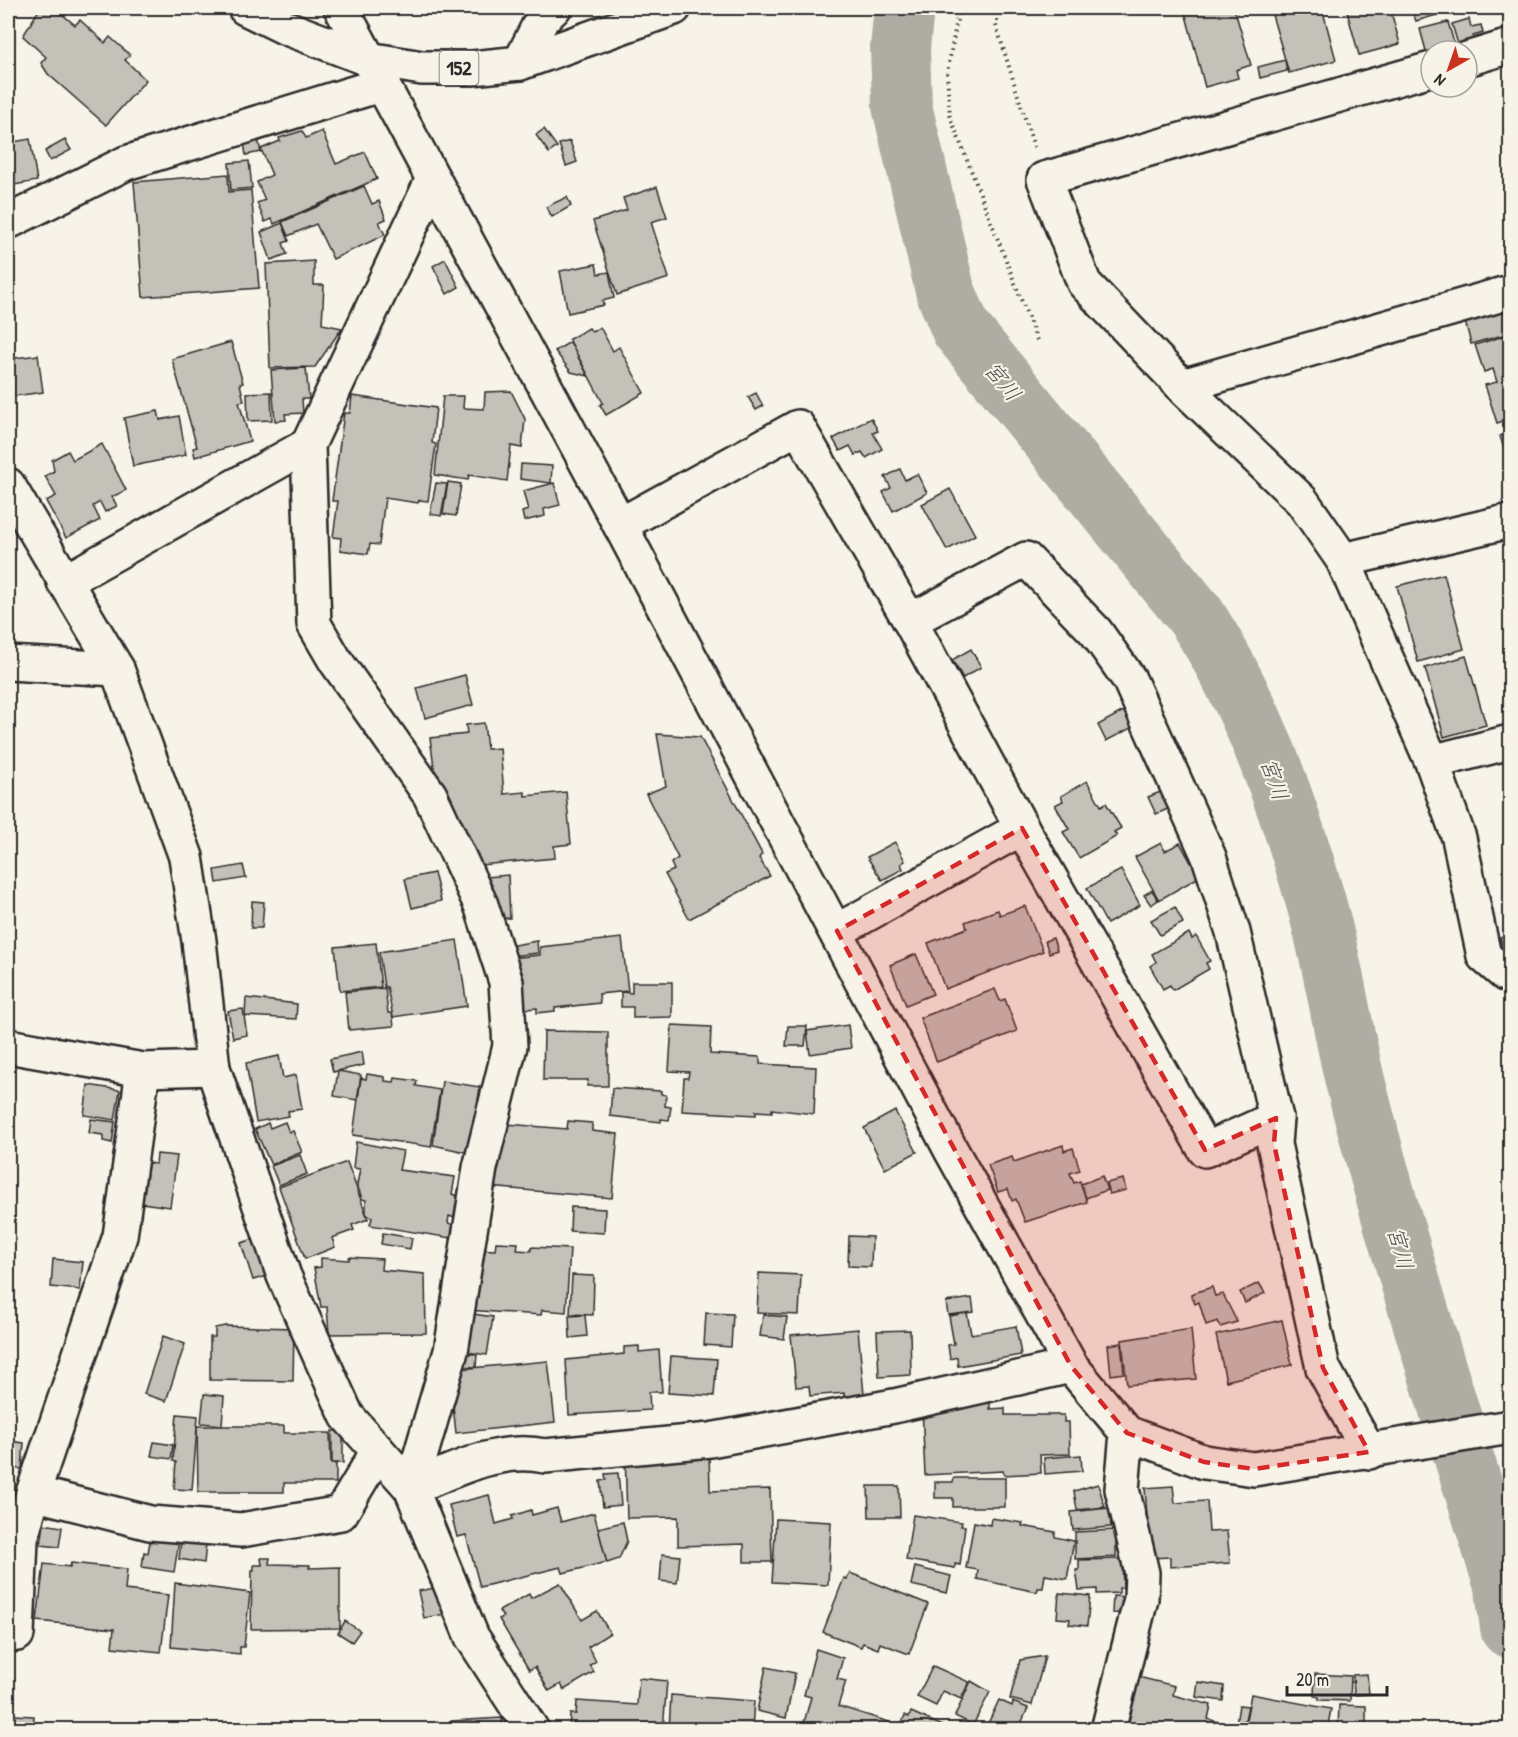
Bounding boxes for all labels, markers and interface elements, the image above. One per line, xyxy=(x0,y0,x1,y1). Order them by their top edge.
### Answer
north arrow xyxy=(1419,39,1479,99)
road number: 152 xyxy=(440,51,478,85)
text: N xyxy=(1429,69,1450,92)
water label: 宮川 xyxy=(977,354,1029,408)
water label: 宮川 xyxy=(1254,753,1296,805)
water label: 宮川 xyxy=(1381,1223,1421,1273)
scale bar xyxy=(1287,1659,1388,1697)
text: 20 m xyxy=(1296,1667,1329,1692)

